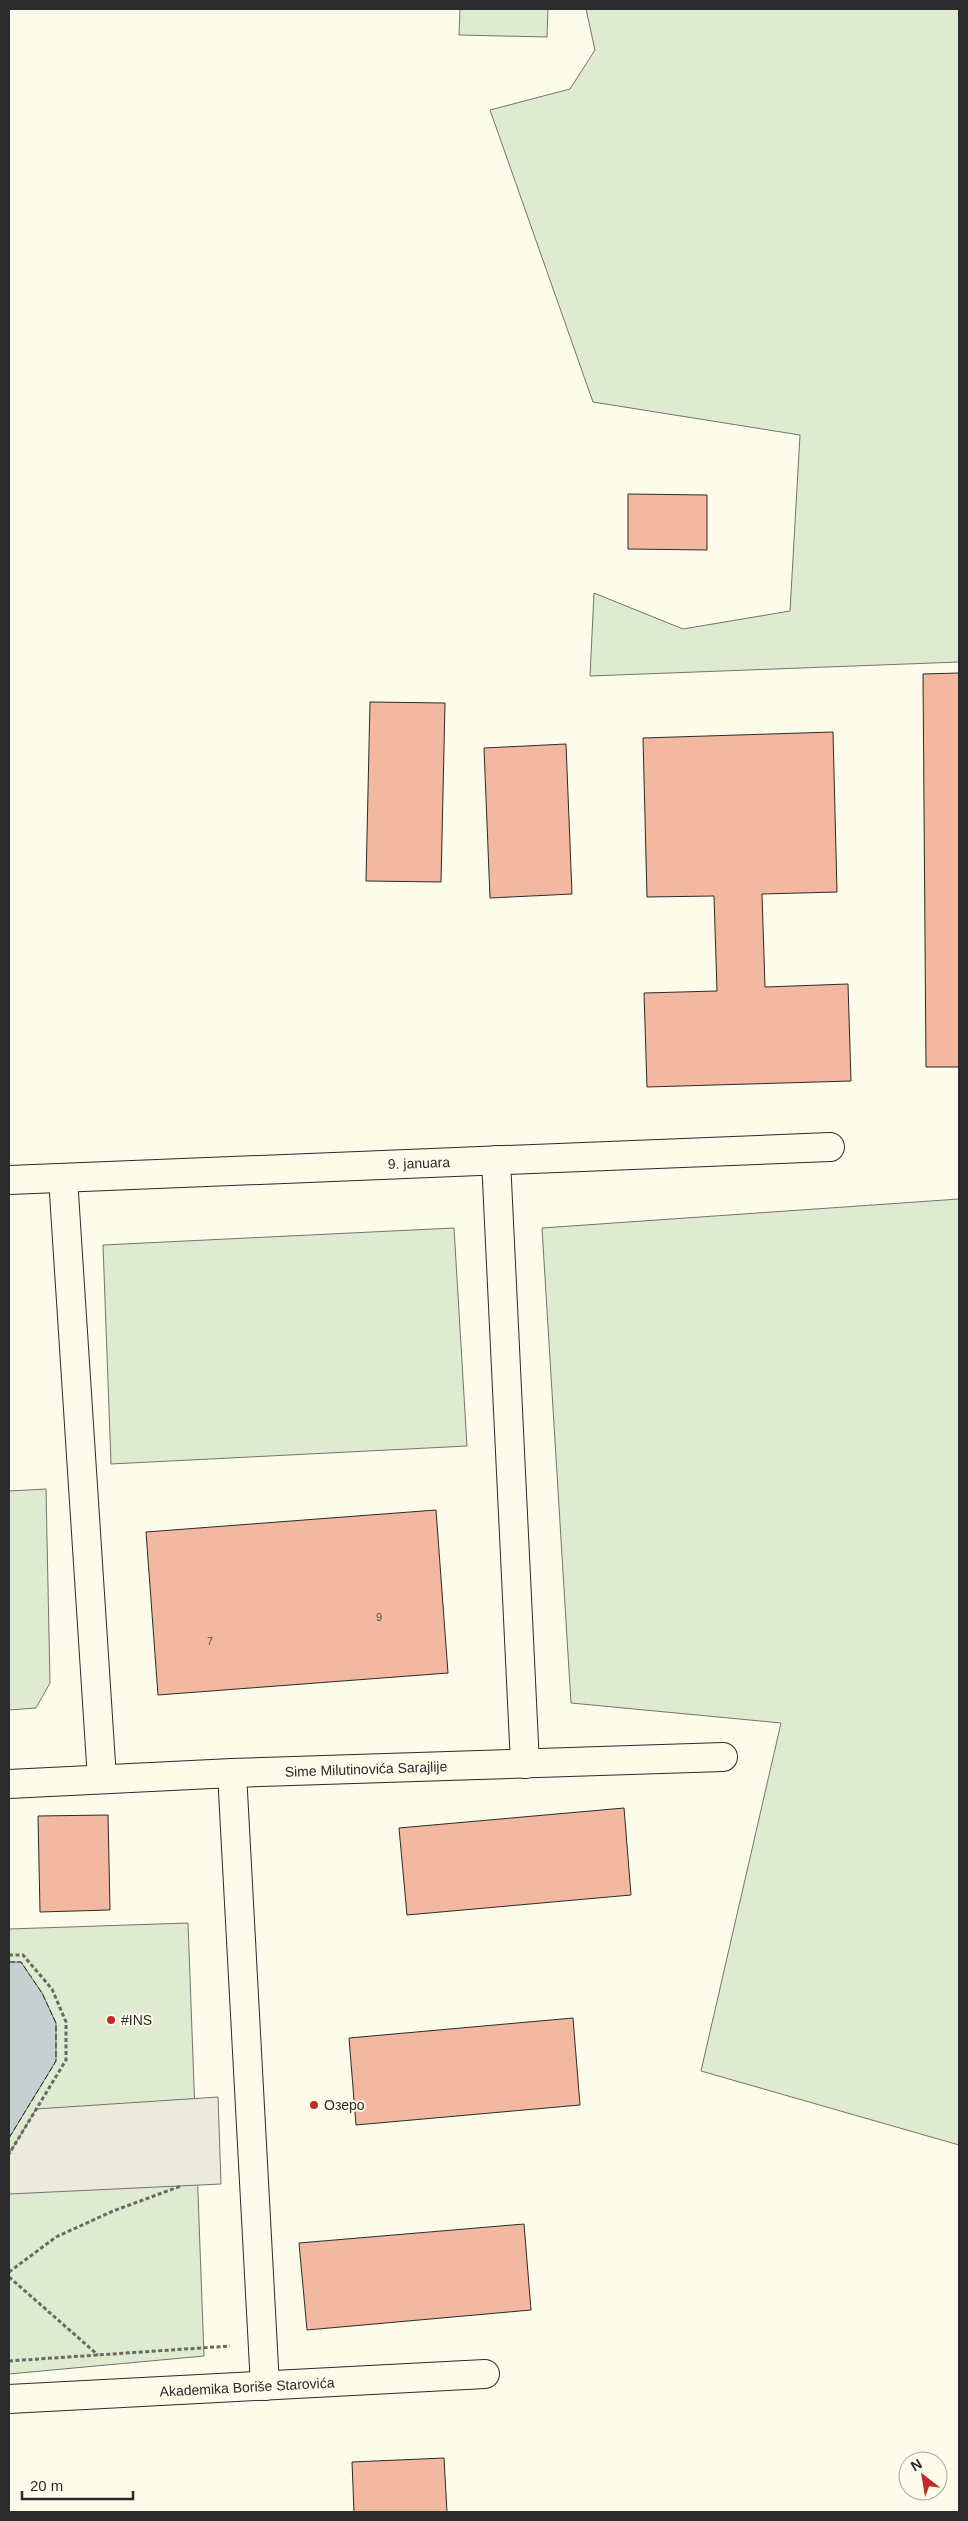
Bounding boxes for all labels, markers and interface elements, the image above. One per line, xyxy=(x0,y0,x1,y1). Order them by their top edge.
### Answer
street label: 9. januara xyxy=(388,1154,451,1172)
house number: 9 xyxy=(376,1611,382,1623)
house number: 7 xyxy=(207,1635,213,1647)
street label: Sime Milutinovića Sarajlije xyxy=(284,1758,448,1780)
place label: #INS xyxy=(121,2012,152,2028)
marker: #INS xyxy=(105,2014,117,2026)
place label: Озеро xyxy=(324,2097,365,2113)
marker: Озеро xyxy=(308,2099,320,2111)
street label: Akademika Boriše Starovića xyxy=(159,2374,335,2400)
north arrow xyxy=(898,2451,948,2501)
text: N xyxy=(908,2455,925,2474)
scale bar xyxy=(22,2468,134,2500)
text: 20 m xyxy=(30,2477,63,2494)

